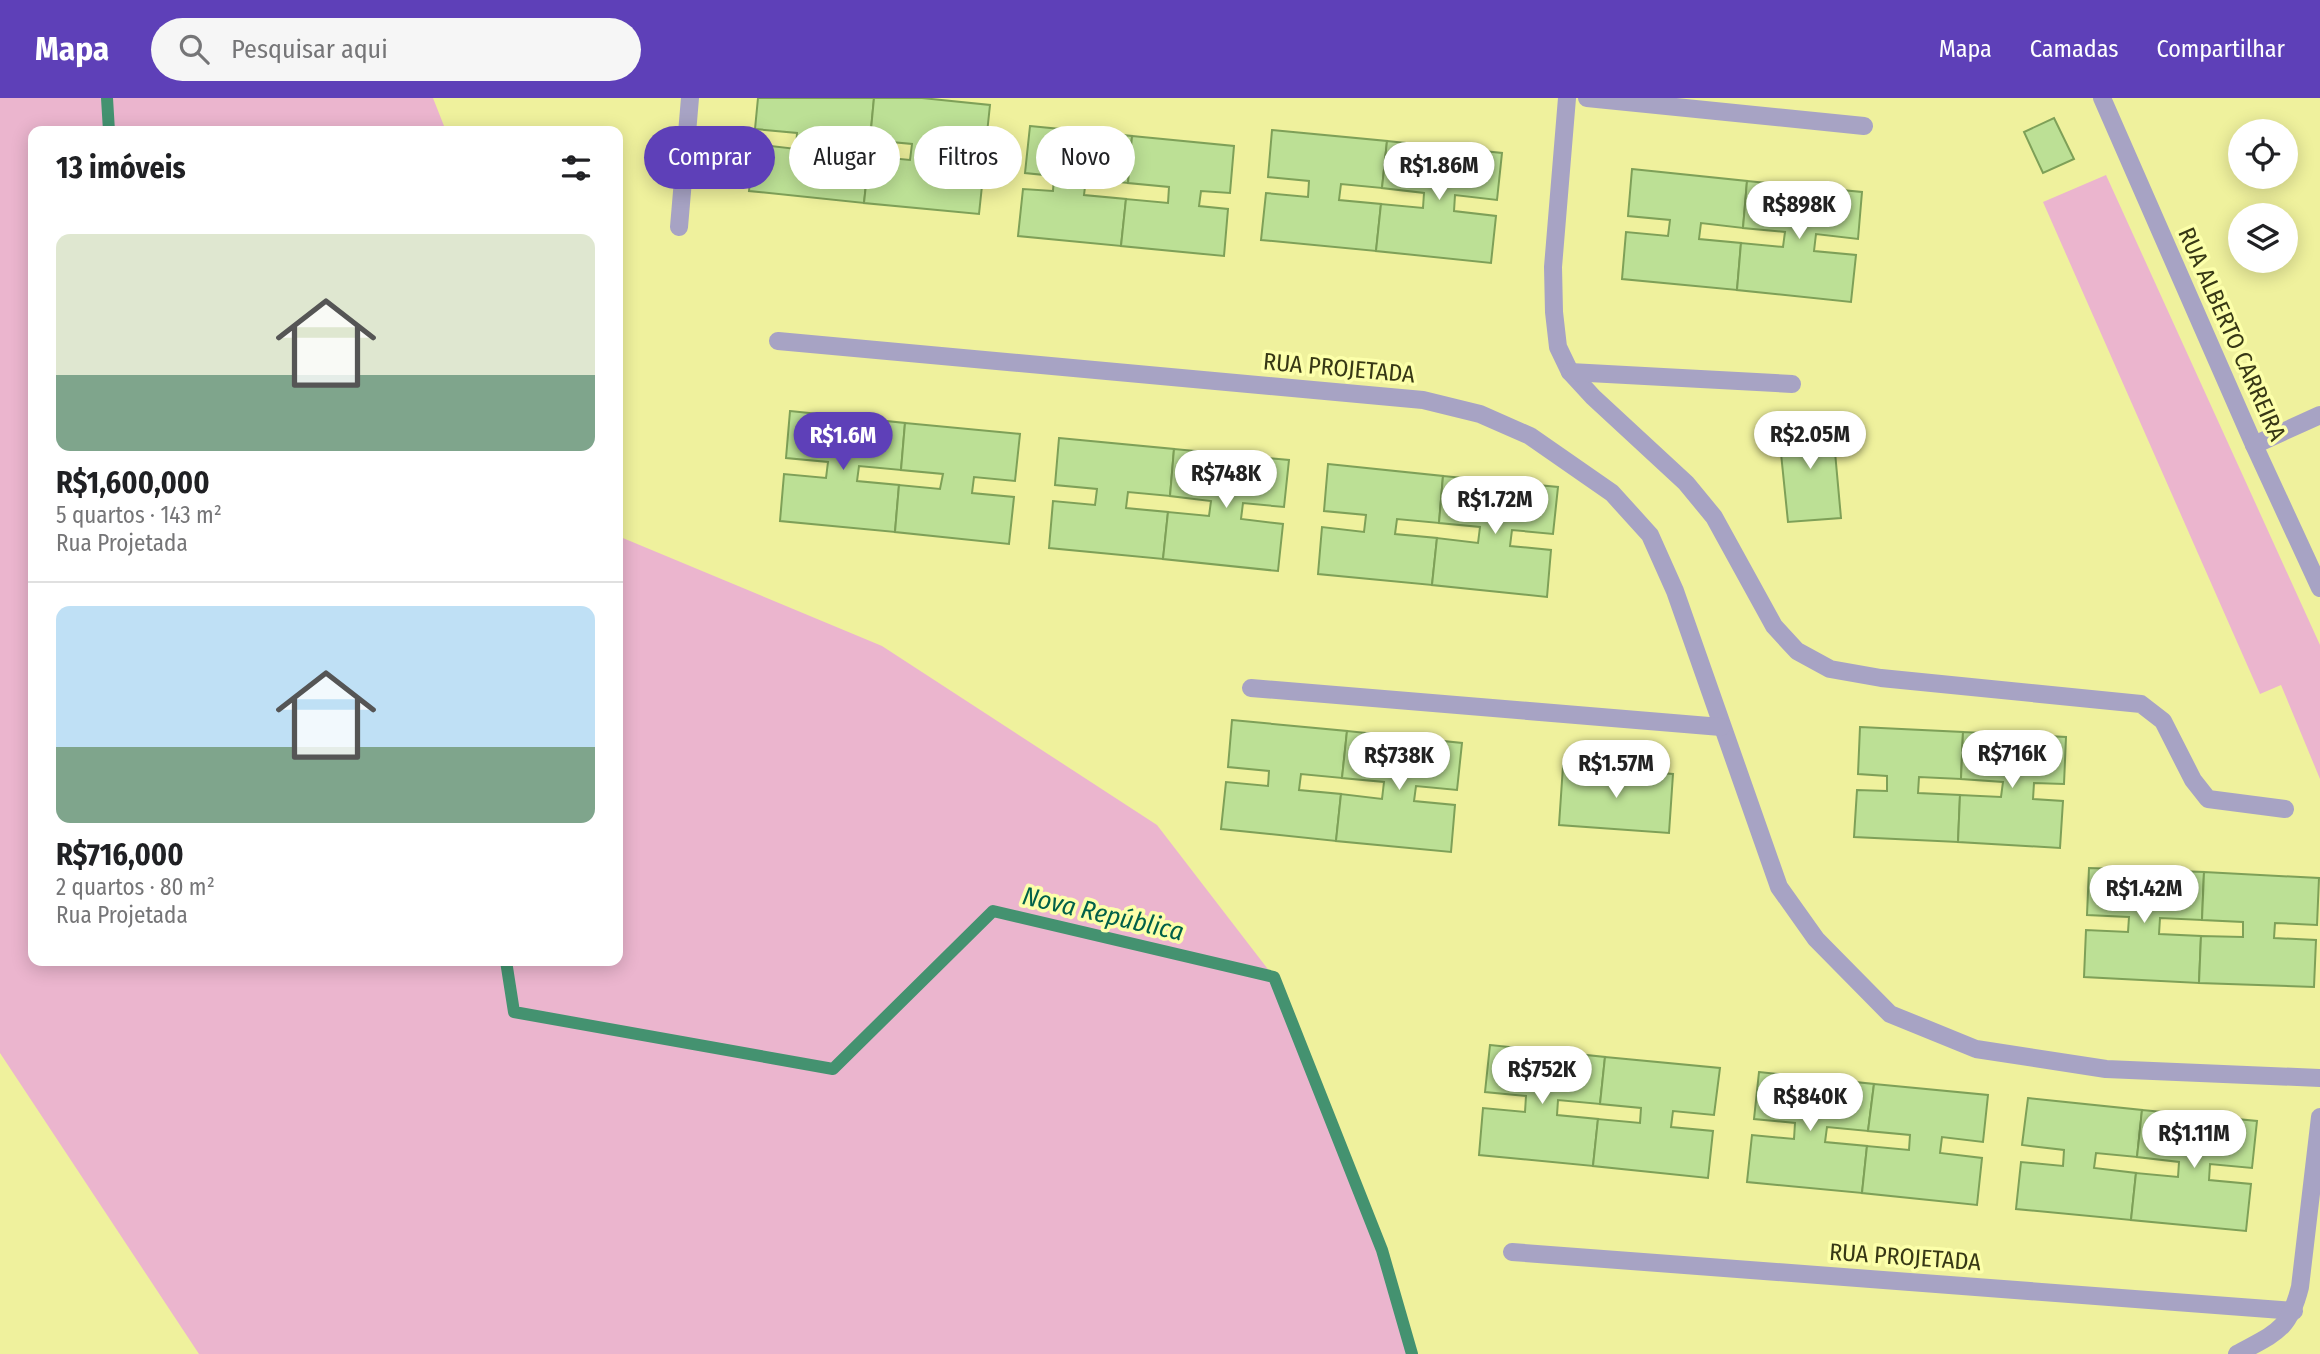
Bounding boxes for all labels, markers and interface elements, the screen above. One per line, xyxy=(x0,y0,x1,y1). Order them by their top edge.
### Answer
search box xyxy=(151,18,641,81)
text: Mapa xyxy=(35,29,109,69)
icon: search xyxy=(175,30,213,68)
text: Pesquisar aqui xyxy=(231,34,388,65)
text: Mapa xyxy=(1939,35,1992,63)
text: Camadas xyxy=(2030,35,2119,63)
text: Compartilhar xyxy=(2157,35,2285,63)
map controls xyxy=(2228,119,2298,273)
button: locate xyxy=(2228,119,2298,189)
chip: Comprar xyxy=(644,126,775,189)
chip: Alugar xyxy=(789,126,900,189)
chip: Filtros xyxy=(914,126,1022,189)
chip: Novo xyxy=(1036,126,1135,189)
pin: R$1.86M xyxy=(1374,142,1504,202)
icon: filters xyxy=(557,149,595,187)
text: 13 imóveis xyxy=(56,150,186,186)
text: R$1.86M xyxy=(1399,151,1479,179)
pin: R$898K xyxy=(1742,181,1856,241)
text: R$898K xyxy=(1762,190,1836,218)
button: layers xyxy=(2228,203,2298,273)
street label: RUA ALBERTO CARREIRA xyxy=(2172,223,2292,445)
icon: home xyxy=(263,280,389,406)
street label: RUA PROJETADA xyxy=(1262,347,1416,389)
pin: R$1.6M xyxy=(786,412,900,472)
pin: R$2.05M xyxy=(1745,412,1875,471)
text: R$2.05M xyxy=(1770,420,1850,448)
text: R$1.6M xyxy=(810,421,876,449)
pin: R$748K xyxy=(1169,450,1283,510)
text: R$748K xyxy=(1191,459,1261,487)
text: R$1,600,000 xyxy=(56,465,210,501)
pin: R$1.72M xyxy=(1430,476,1560,536)
text: R$1.72M xyxy=(1457,485,1533,513)
text: 5 quartos · 143 m² xyxy=(56,501,222,529)
text: Rua Projetada xyxy=(56,529,188,557)
icon: home xyxy=(263,652,389,778)
pin: R$716K xyxy=(1955,730,2069,790)
pin: R$738K xyxy=(1342,732,1456,792)
text: R$716K xyxy=(1978,739,2046,767)
pin: R$1.57M xyxy=(1551,740,1681,800)
text: R$738K xyxy=(1364,741,1434,769)
text: R$1.57M xyxy=(1578,749,1654,777)
text: R$716,000 xyxy=(56,837,184,873)
pin: R$1.42M xyxy=(2079,866,2209,925)
text: 2 quartos · 80 m² xyxy=(56,873,215,901)
text: R$1.42M xyxy=(2106,874,2182,902)
water label: Nova República xyxy=(1019,880,1187,948)
text: Rua Projetada xyxy=(56,901,188,929)
pin: R$752K xyxy=(1485,1046,1599,1106)
text: R$752K xyxy=(1508,1055,1576,1083)
pin: R$840K xyxy=(1753,1074,1867,1133)
text: R$840K xyxy=(1773,1082,1847,1110)
pin: R$1.11M xyxy=(2129,1110,2259,1170)
text: R$1.11M xyxy=(2158,1119,2230,1147)
street label: RUA PROJETADA xyxy=(1828,1238,1982,1276)

